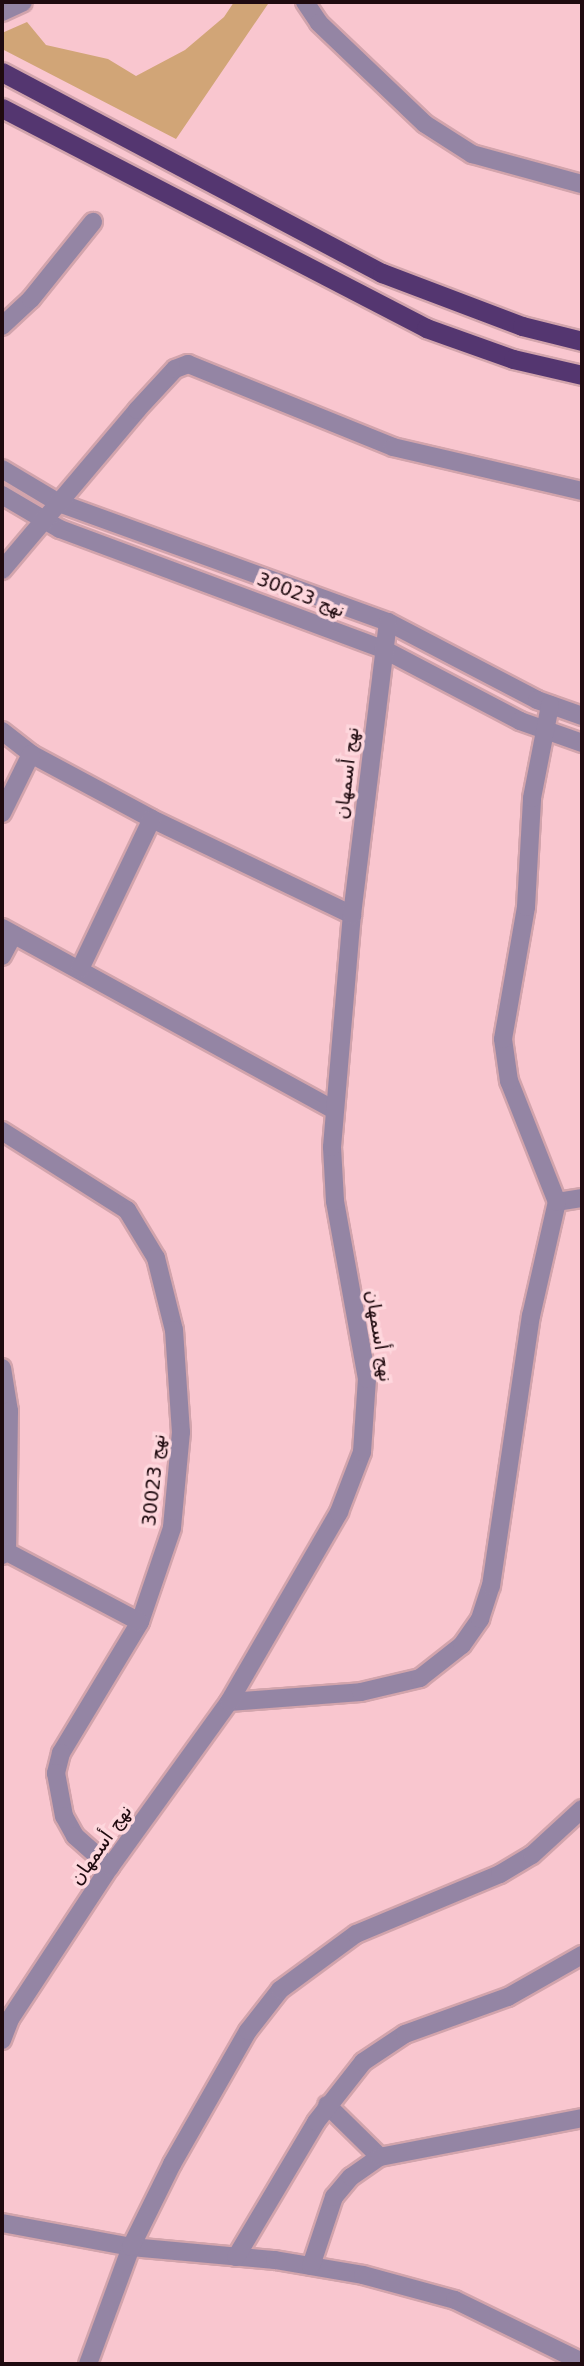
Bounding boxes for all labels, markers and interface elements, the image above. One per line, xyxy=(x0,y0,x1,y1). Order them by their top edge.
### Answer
street label: نهج 30023 xyxy=(254,568,348,622)
street label: نهج أسمهان xyxy=(330,725,364,821)
street label: نهج أسمهان xyxy=(360,1288,398,1384)
street label: نهج 30023 xyxy=(138,1433,170,1527)
street label: نهج أسمهان xyxy=(65,1800,137,1890)

